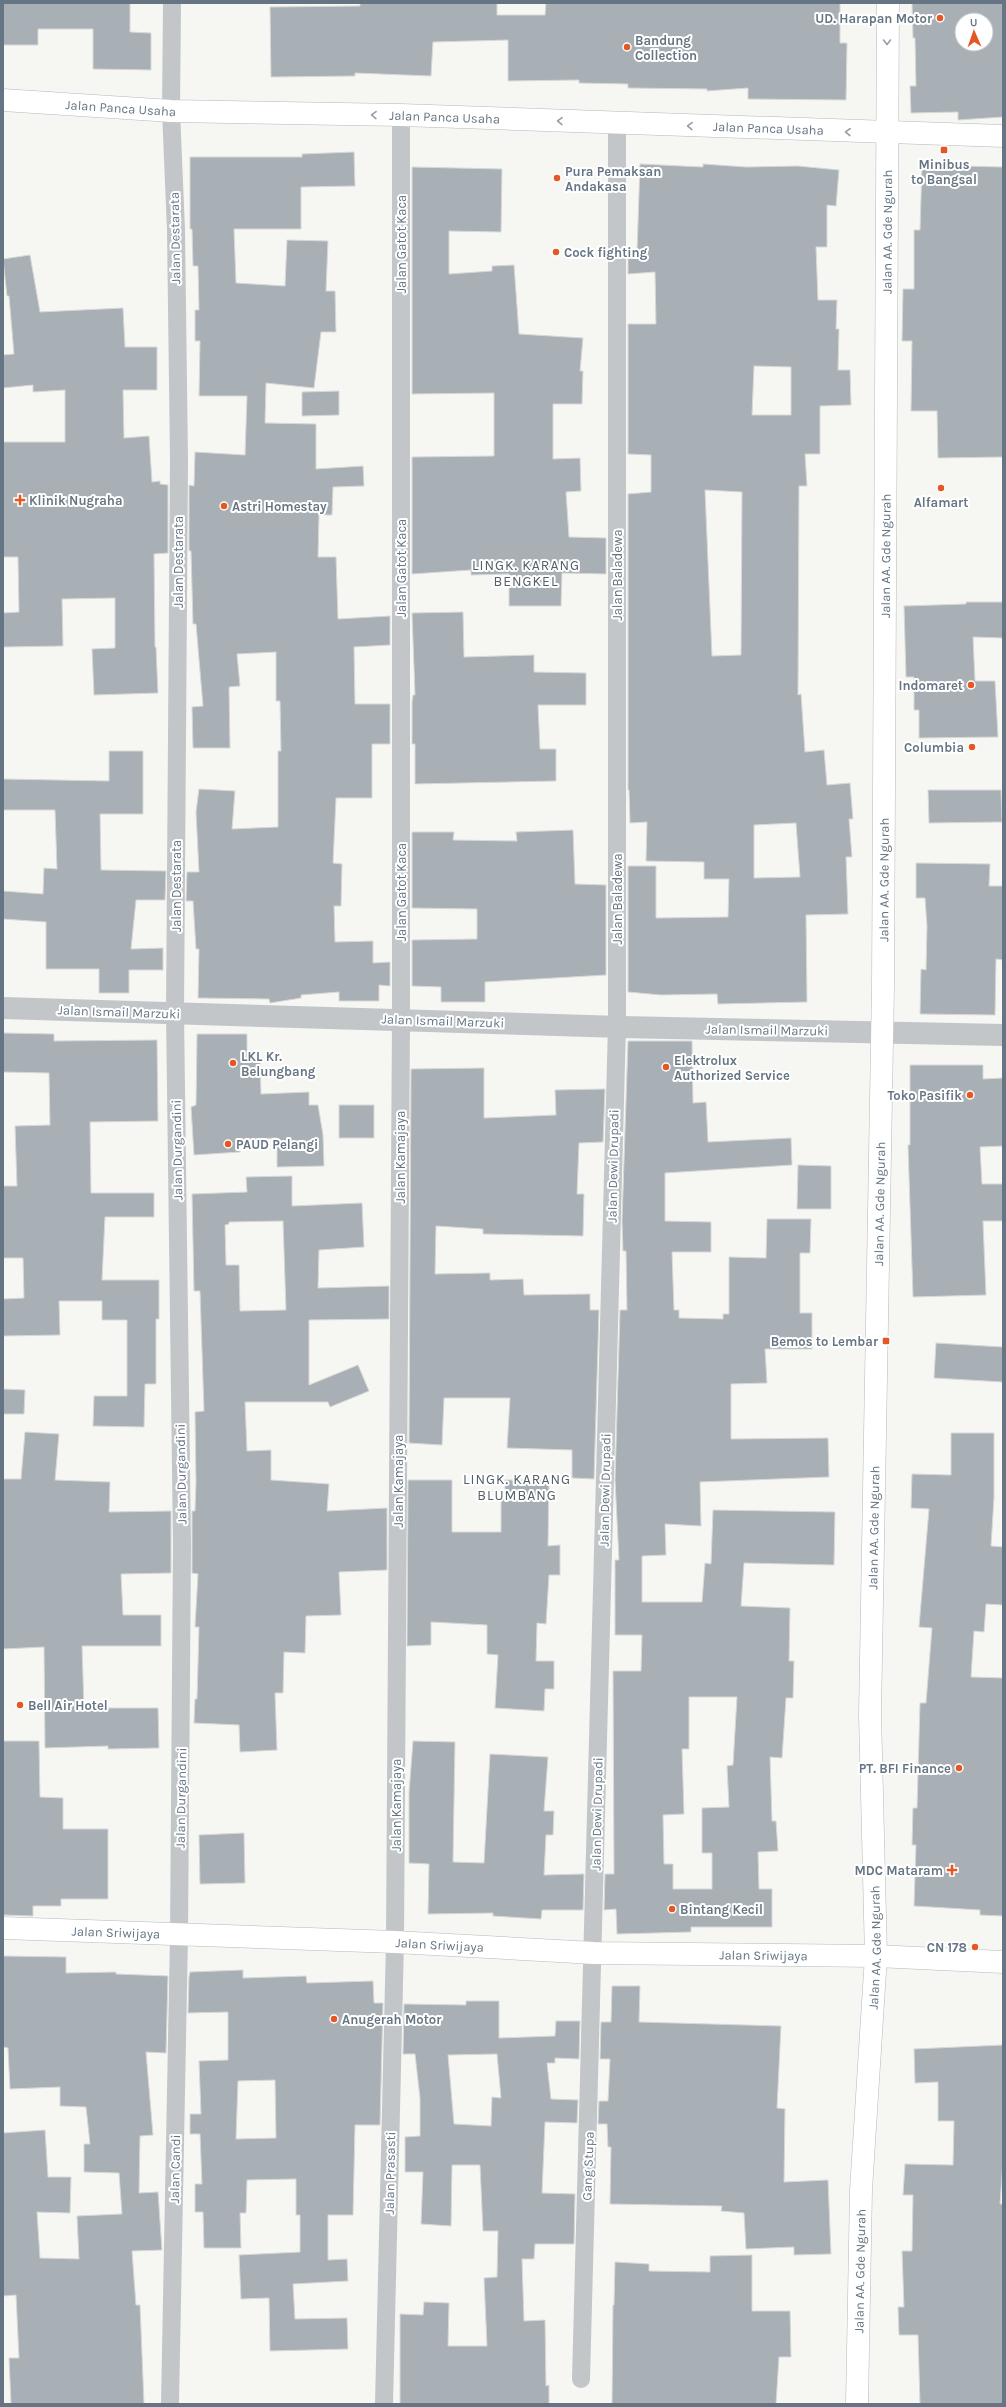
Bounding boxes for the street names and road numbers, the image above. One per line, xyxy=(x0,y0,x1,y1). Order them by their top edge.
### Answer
street label: Jalan Panca Usaha xyxy=(65,97,176,119)
street label: Jalan Panca Usaha xyxy=(389,107,500,126)
street label: Jalan Panca Usaha xyxy=(713,118,824,137)
street label: Jalan AA. Gde Ngurah xyxy=(879,170,895,294)
street label: Jalan Destarata xyxy=(167,192,183,284)
street label: Jalan Gatot Kaca xyxy=(394,195,409,293)
street label: Jalan AA. Gde Ngurah xyxy=(877,494,893,618)
street label: Jalan Destarata xyxy=(171,516,186,608)
street label: Jalan Gatot Kaca xyxy=(394,519,409,617)
street label: Jalan Baladewa xyxy=(610,529,625,621)
street label: Jalan AA. Gde Ngurah xyxy=(876,818,891,942)
street label: Jalan Destarata xyxy=(169,840,184,932)
street label: Jalan Gatot Kaca xyxy=(394,843,409,941)
street label: Jalan Baladewa xyxy=(610,853,625,945)
street label: Jalan Ismail Marzuki xyxy=(57,1002,181,1022)
street label: Jalan Ismail Marzuki xyxy=(381,1011,505,1031)
street label: Jalan Ismail Marzuki xyxy=(706,1021,828,1039)
street label: Jalan Durgandini xyxy=(169,1100,185,1200)
street label: Jalan Dewi Drupadi xyxy=(605,1109,621,1223)
street label: Jalan Kamajaya xyxy=(393,1111,408,1203)
street label: Jalan AA. Gde Ngurah xyxy=(871,1141,888,1266)
street label: Jalan Durgandini xyxy=(173,1424,189,1524)
street label: Jalan Dewi Drupadi xyxy=(597,1433,613,1547)
street label: Jalan Kamajaya xyxy=(391,1435,406,1527)
street label: Jalan AA. Gde Ngurah xyxy=(865,1465,882,1590)
street label: Jalan Durgandini xyxy=(173,1748,189,1848)
street label: Jalan Dewi Drupadi xyxy=(589,1757,605,1871)
street label: Jalan Kamajaya xyxy=(389,1759,404,1851)
street label: Jalan AA. Gde Ngurah xyxy=(865,1885,884,2010)
street label: Jalan Sriwijaya xyxy=(71,1923,160,1941)
street label: Jalan Sriwijaya xyxy=(395,1935,484,1954)
street label: Jalan Sriwijaya xyxy=(719,1947,808,1963)
street label: Jalan Prasasti xyxy=(382,2131,398,2215)
street label: Gang Stupa xyxy=(579,2131,597,2201)
street label: Jalan Candi xyxy=(167,2135,183,2203)
street label: Jalan AA. Gde Ngurah xyxy=(851,2209,868,2333)

